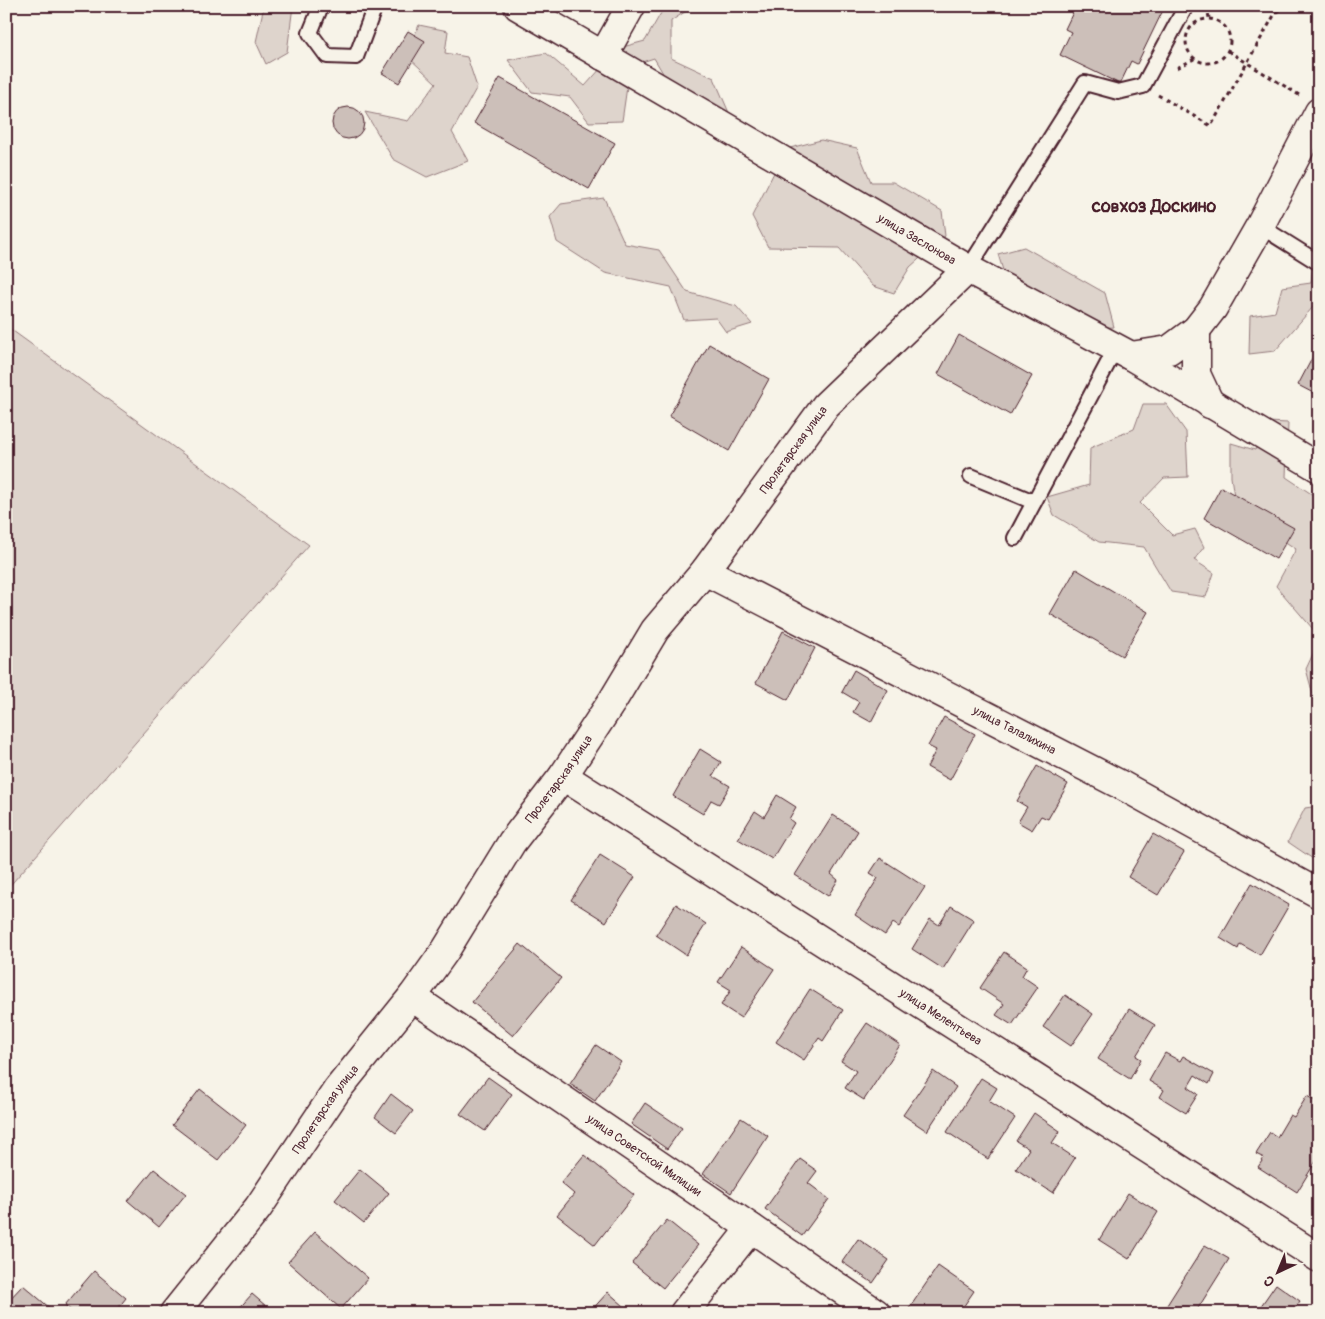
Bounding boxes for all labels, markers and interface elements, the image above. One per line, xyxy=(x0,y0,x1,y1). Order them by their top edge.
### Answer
district label: совхоз Доскино xyxy=(1091,195,1217,218)
street label: улица Заслонова xyxy=(874,210,959,268)
street label: Пролетарская улица xyxy=(757,403,831,497)
street label: улица Талалихина xyxy=(969,703,1059,758)
street label: Пролетарская улица xyxy=(522,732,596,826)
street label: улица Мелентьева xyxy=(896,985,985,1049)
street label: Пролетарская улица xyxy=(290,1062,362,1157)
street label: улица Советской Милиции xyxy=(583,1111,705,1200)
north arrow xyxy=(1252,1246,1302,1296)
text: С xyxy=(1260,1272,1278,1290)

